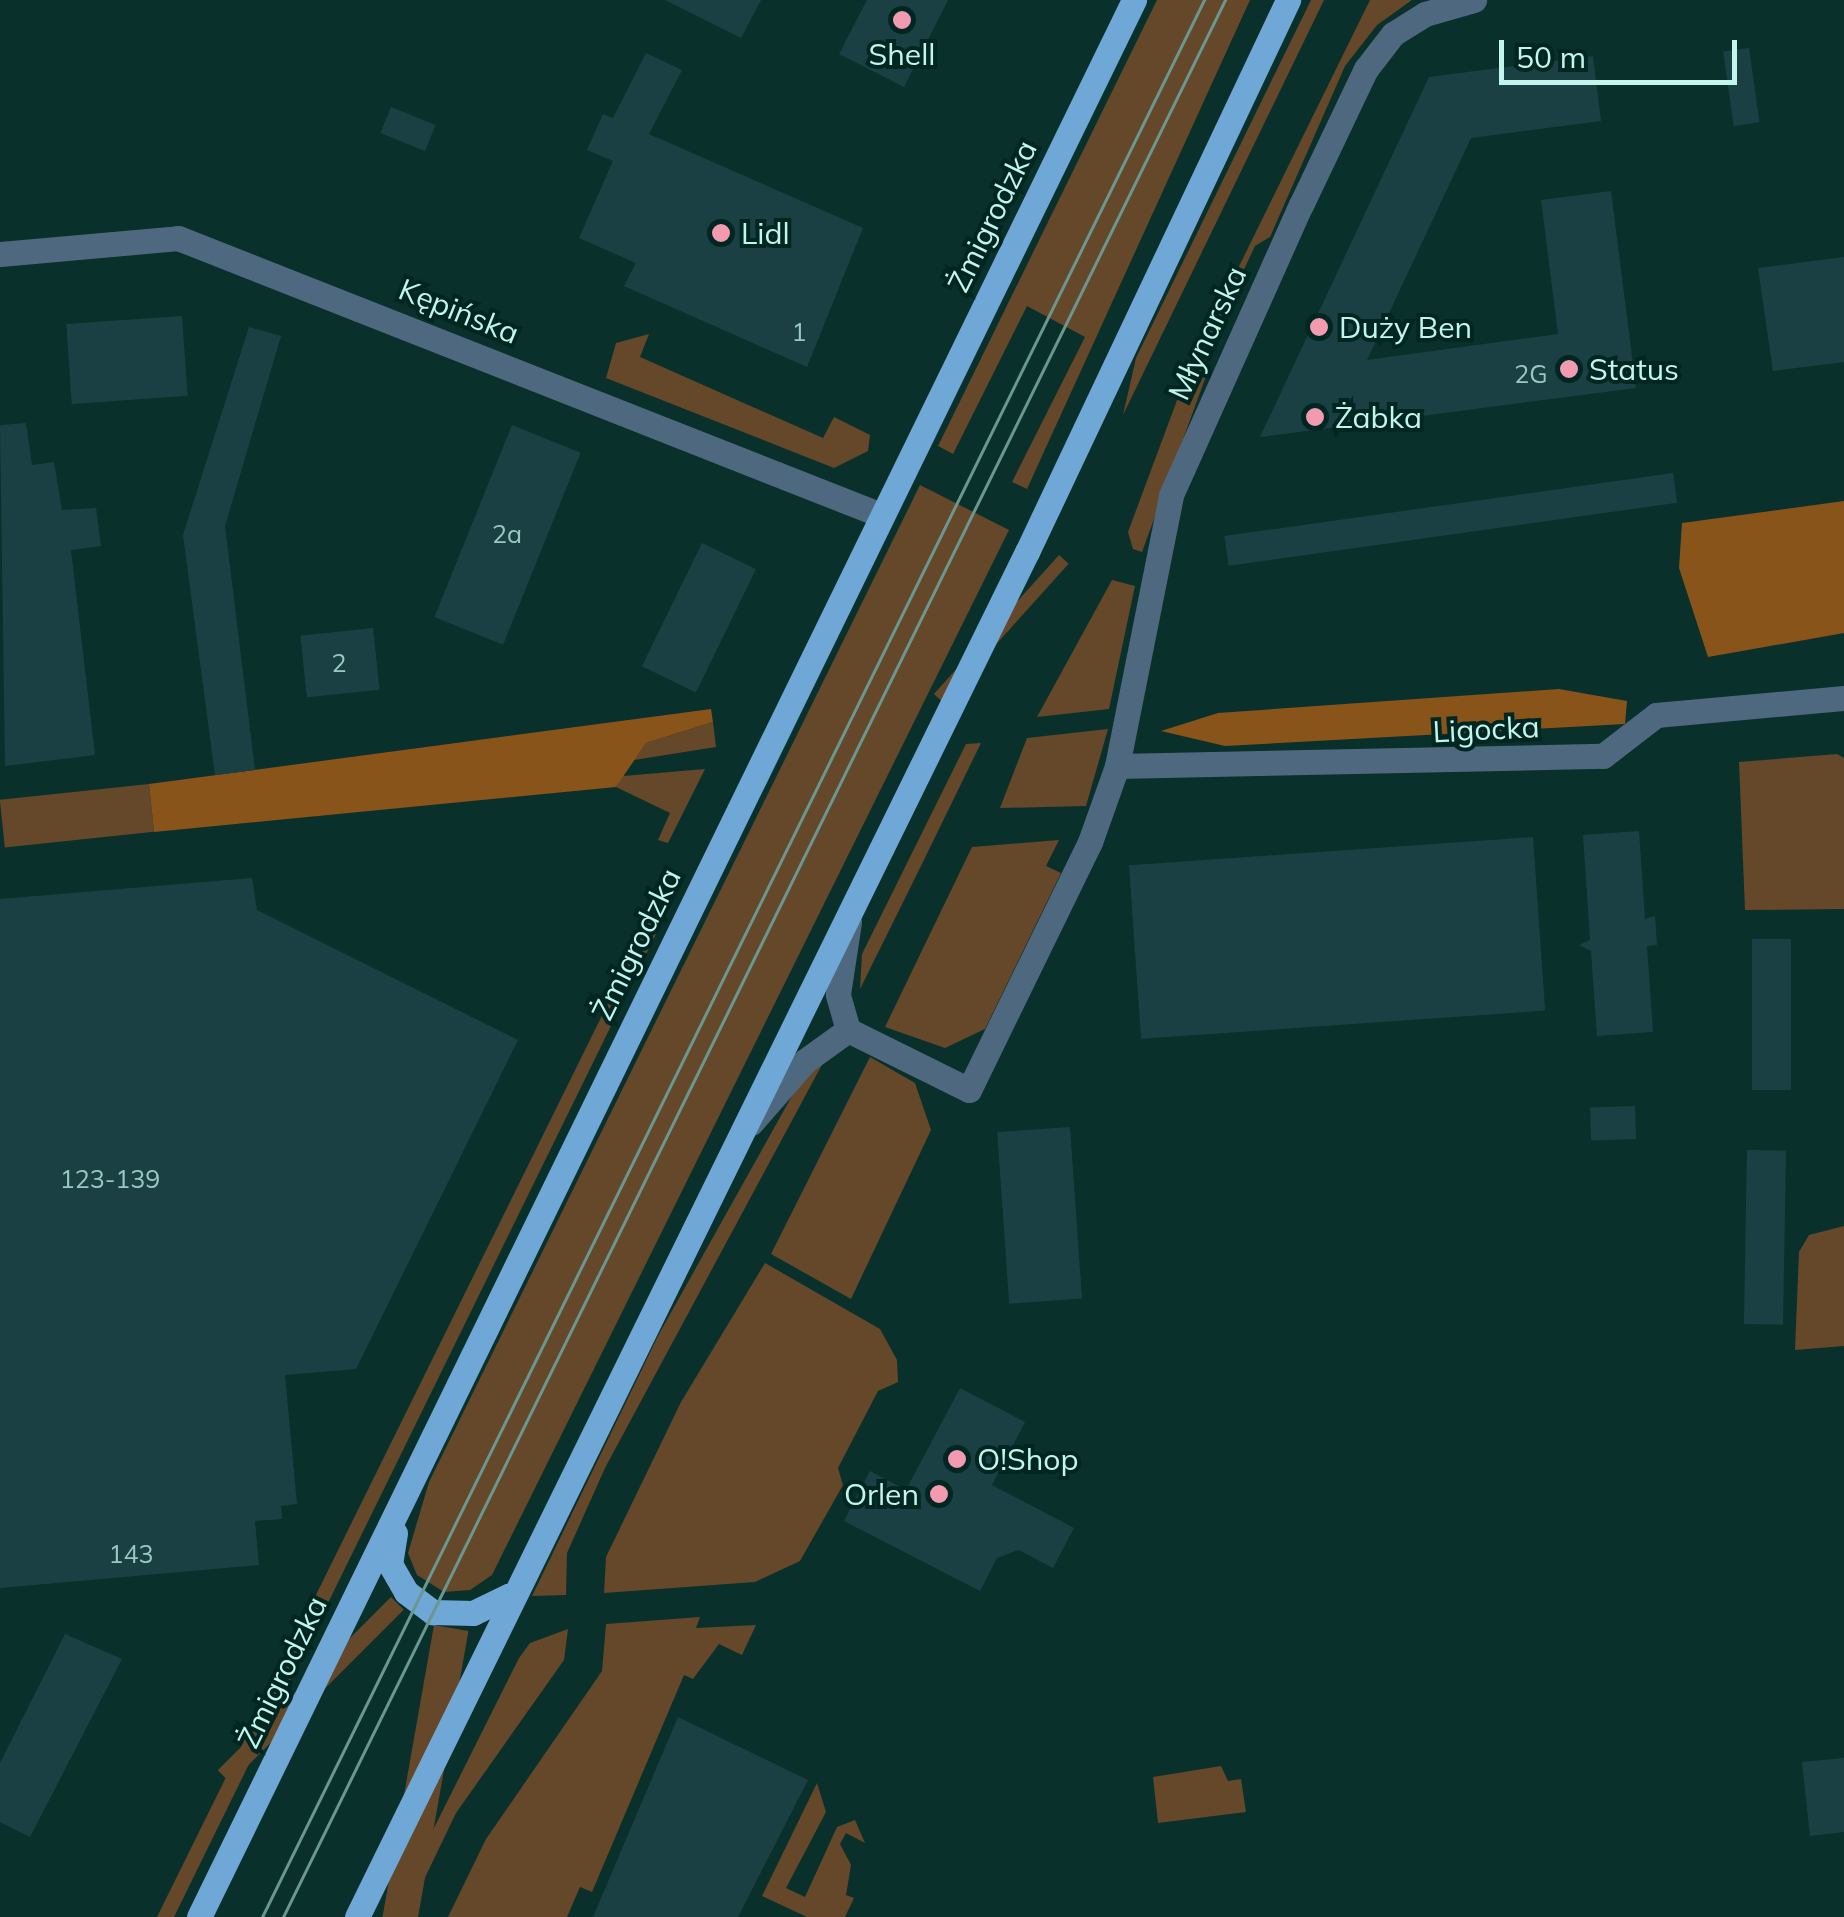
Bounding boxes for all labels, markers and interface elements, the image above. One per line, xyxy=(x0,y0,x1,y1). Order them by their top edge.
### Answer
marker: Shell xyxy=(891,9,913,31)
scale bar xyxy=(1504,20,1742,82)
place label: Shell xyxy=(869,36,935,72)
text: 50 m xyxy=(1516,38,1586,76)
street label: Żmigrodzka xyxy=(940,134,1044,298)
place label: Lidl xyxy=(741,215,790,251)
marker: Lidl xyxy=(710,222,732,244)
street label: Młynarska xyxy=(1160,260,1254,406)
street label: Kępińska xyxy=(394,271,524,351)
place label: Duży Ben xyxy=(1339,309,1472,345)
marker: Duży Ben xyxy=(1308,316,1330,338)
house number: 1 xyxy=(792,317,806,347)
place label: Status xyxy=(1589,351,1679,387)
marker: Status xyxy=(1558,358,1580,380)
house number: 2G xyxy=(1514,359,1548,389)
place label: Żabka xyxy=(1335,399,1422,435)
marker: Żabka xyxy=(1304,406,1326,428)
house number: 2a xyxy=(492,519,522,549)
house number: 2 xyxy=(332,648,346,678)
street label: Ligocka xyxy=(1432,708,1540,750)
street label: Żmigrodzka xyxy=(584,862,688,1026)
house number: 123-139 xyxy=(60,1164,160,1194)
place label: O!Shop xyxy=(977,1441,1078,1477)
marker: O!Shop xyxy=(946,1448,968,1470)
place label: Orlen xyxy=(844,1476,919,1512)
marker: Orlen xyxy=(928,1483,950,1505)
house number: 143 xyxy=(109,1539,153,1569)
street label: Żmigrodzka xyxy=(230,1590,334,1754)

